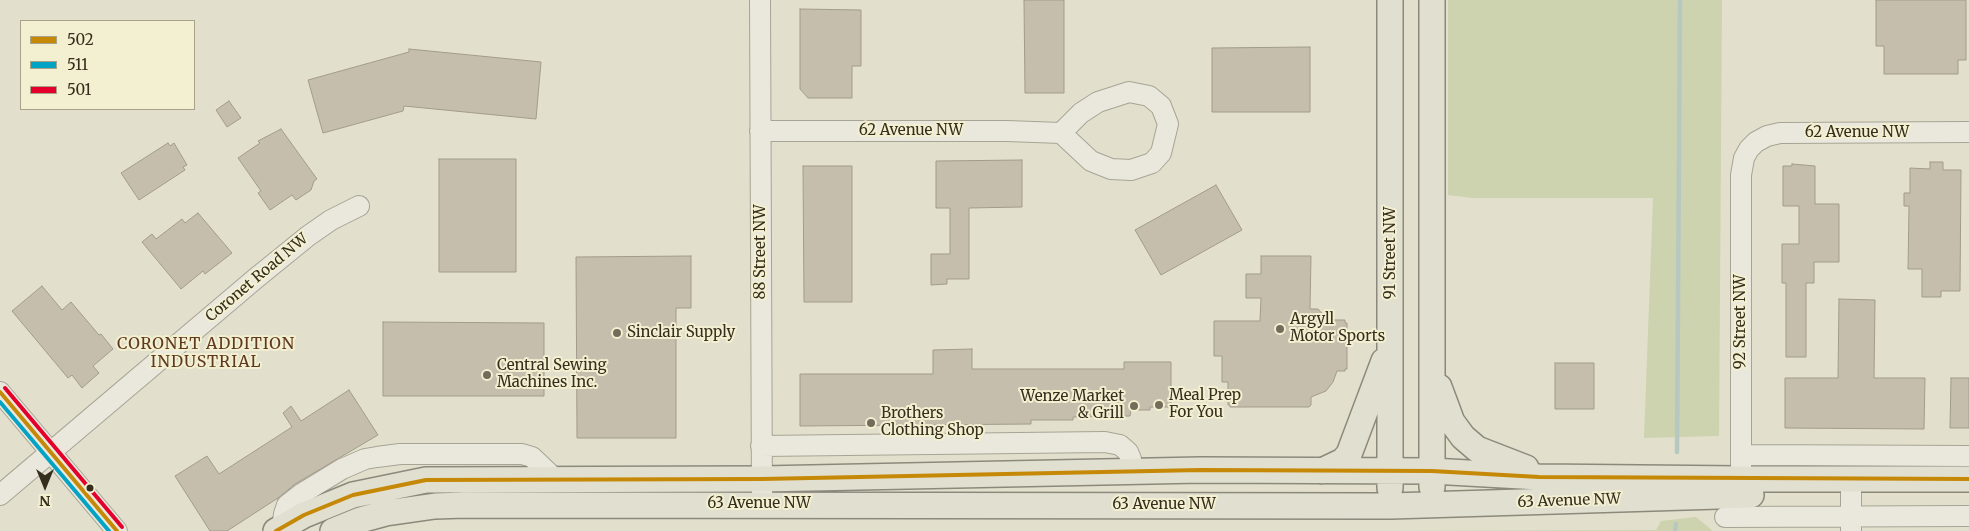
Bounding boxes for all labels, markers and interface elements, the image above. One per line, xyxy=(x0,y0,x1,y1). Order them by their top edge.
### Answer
legend xyxy=(20,20,195,110)
text: 502 xyxy=(67,30,94,49)
text: 511 xyxy=(67,55,88,74)
text: 501 xyxy=(67,80,91,99)
street label: 62 Avenue NW xyxy=(859,122,963,140)
street label: 62 Avenue NW xyxy=(1805,124,1909,142)
street label: 88 Street NW xyxy=(752,205,770,299)
street label: 91 Street NW xyxy=(1382,207,1400,299)
street label: Coronet Road NW xyxy=(202,230,312,326)
street label: 92 Street NW xyxy=(1732,275,1750,369)
place label: Argyll Motor Sports xyxy=(1290,311,1385,346)
marker: Argyll Motor Sports xyxy=(1274,323,1286,335)
place label: Sinclair Supply xyxy=(627,324,735,342)
marker: Sinclair Supply xyxy=(611,327,623,339)
district label: CORONET ADDITION INDUSTRIAL xyxy=(115,334,297,372)
place label: Central Sewing Machines Inc. xyxy=(497,357,607,392)
marker: Central Sewing Machines Inc. xyxy=(481,369,493,381)
place label: Meal Prep For You xyxy=(1169,387,1241,422)
place label: Wenze Market & Grill xyxy=(1020,388,1124,423)
marker: Meal Prep For You xyxy=(1153,399,1165,411)
marker: Wenze Market & Grill xyxy=(1128,400,1140,412)
place label: Brothers Clothing Shop xyxy=(881,405,984,440)
marker: Brothers Clothing Shop xyxy=(865,417,877,429)
north arrow xyxy=(20,461,70,511)
unlabelled marker xyxy=(85,483,95,493)
street label: 63 Avenue NW xyxy=(1517,490,1621,512)
text: N xyxy=(39,492,51,510)
street label: 63 Avenue NW xyxy=(707,495,811,513)
street label: 63 Avenue NW xyxy=(1112,496,1216,514)

